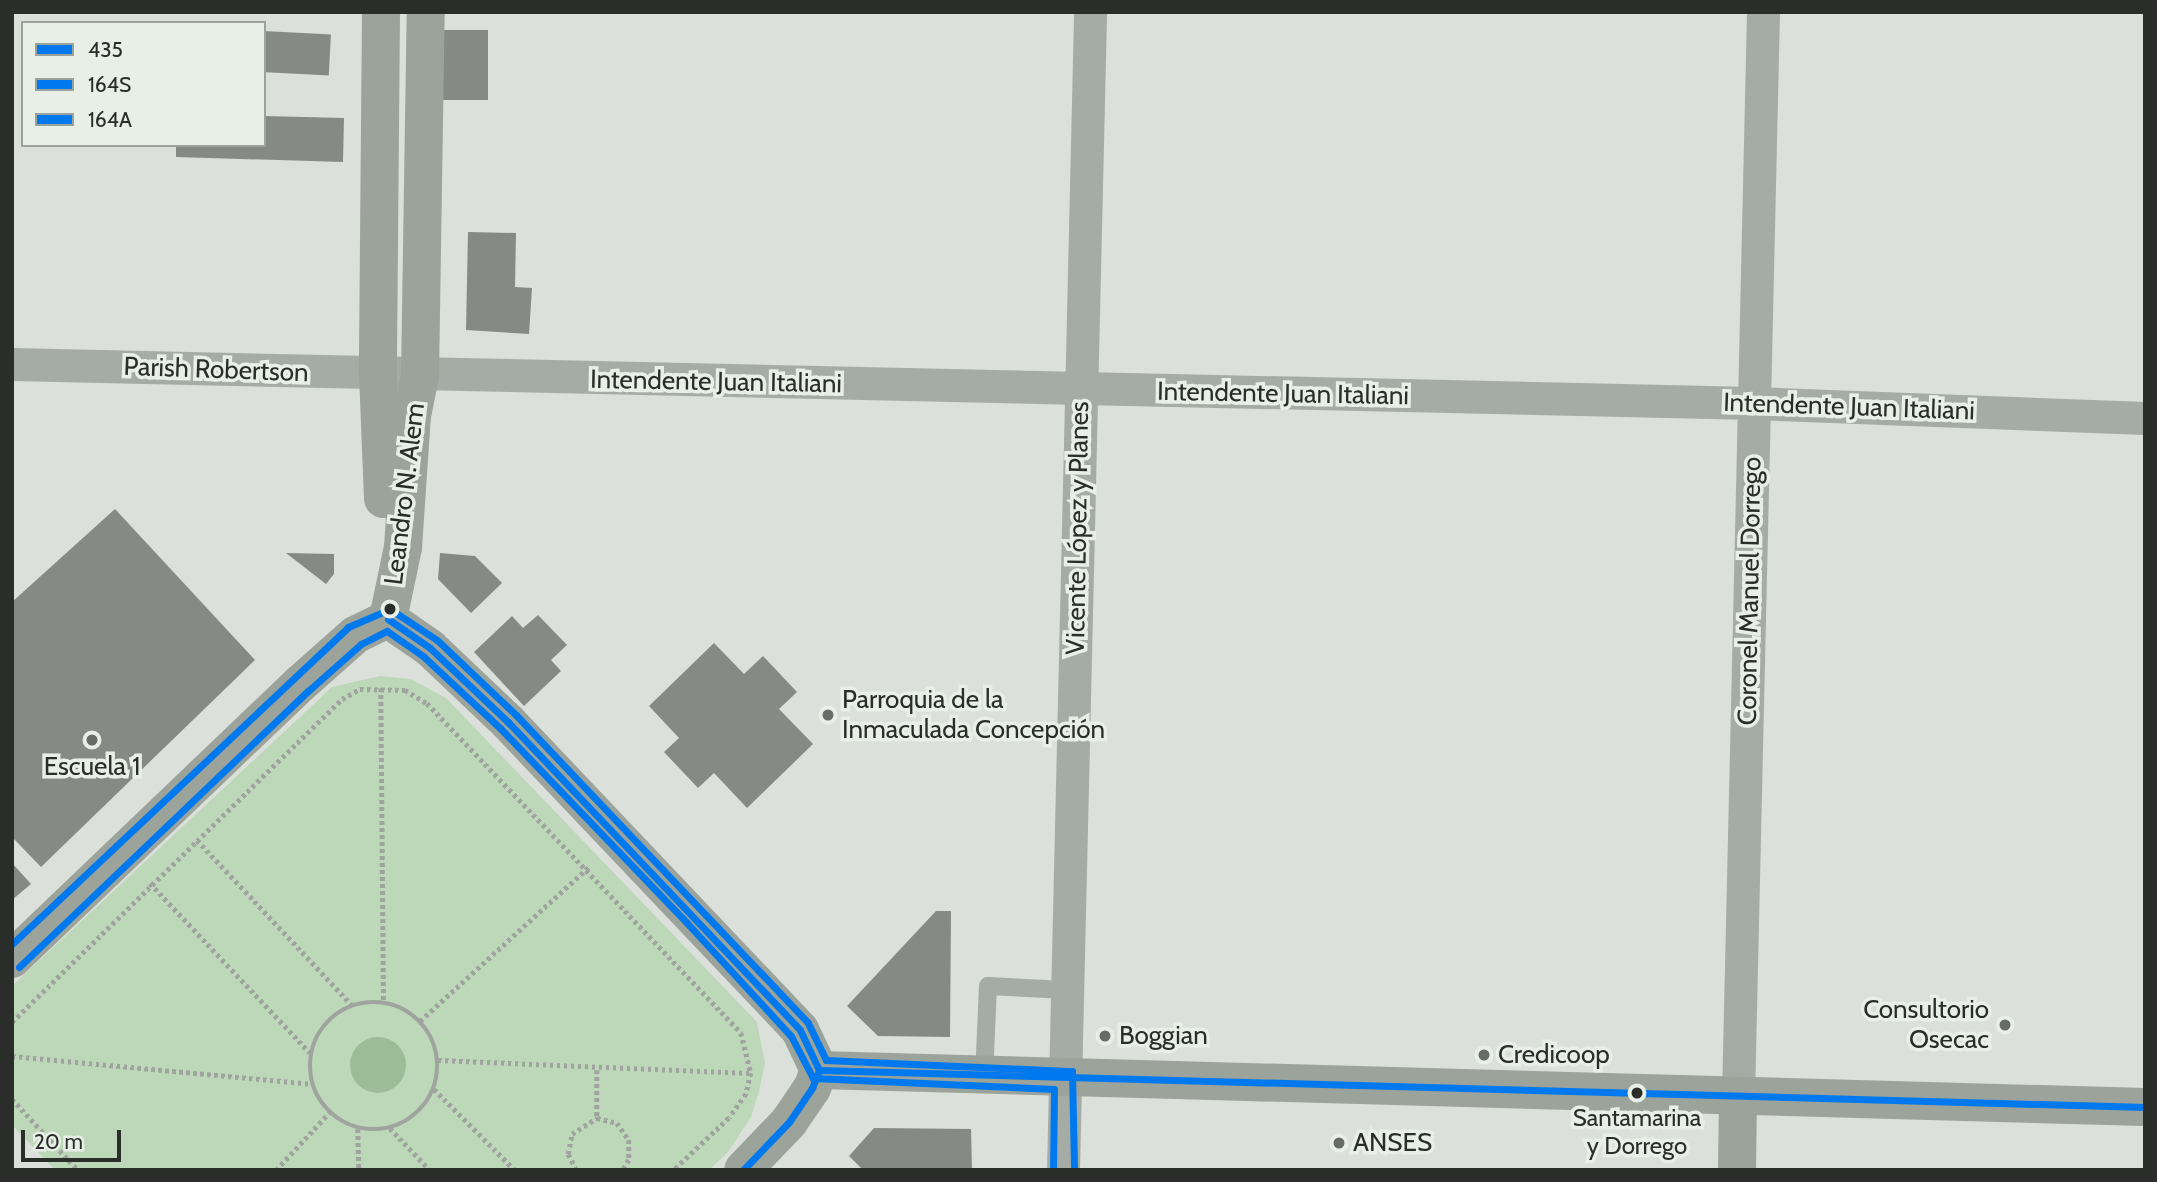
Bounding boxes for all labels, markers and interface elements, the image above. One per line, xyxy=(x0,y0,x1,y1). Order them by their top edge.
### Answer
legend xyxy=(21,21,266,147)
text: 435 xyxy=(88,37,123,62)
text: 164S xyxy=(88,72,131,97)
text: 164A xyxy=(88,107,132,132)
street label: Parish Robertson xyxy=(123,351,309,389)
street label: Intendente Juan Italiani xyxy=(590,364,842,400)
street label: Intendente Juan Italiani xyxy=(1157,376,1409,412)
street label: Intendente Juan Italiani xyxy=(1723,387,1975,427)
street label: Leandro N. Alem xyxy=(378,401,432,587)
street label: Vicente López y Planes xyxy=(1060,401,1096,655)
street label: Coronel Manuel Dorrego xyxy=(1732,456,1768,726)
unlabelled marker xyxy=(383,602,397,616)
place label: Parroquia de la Inmaculada Concepción xyxy=(842,684,1105,746)
marker: Parroquia de la Inmaculada Concepción xyxy=(820,707,836,723)
marker: Escuela 1 xyxy=(84,732,100,748)
place label: Escuela 1 xyxy=(44,751,140,783)
place label: Consultorio Osecac xyxy=(1863,994,1989,1056)
marker: Consultorio Osecac xyxy=(1995,1015,2015,1035)
place label: Boggian xyxy=(1119,1020,1208,1052)
marker: Boggian xyxy=(1097,1028,1113,1044)
place label: Credicoop xyxy=(1498,1039,1610,1071)
marker: Credicoop xyxy=(1476,1047,1492,1063)
marker: Santamarina y Dorrego xyxy=(1630,1086,1644,1100)
place label: Santamarina y Dorrego xyxy=(1573,1104,1701,1160)
scale bar xyxy=(24,1116,124,1160)
place label: ANSES xyxy=(1353,1127,1432,1159)
text: 20 m xyxy=(34,1129,83,1154)
marker: ANSES xyxy=(1331,1135,1347,1151)

